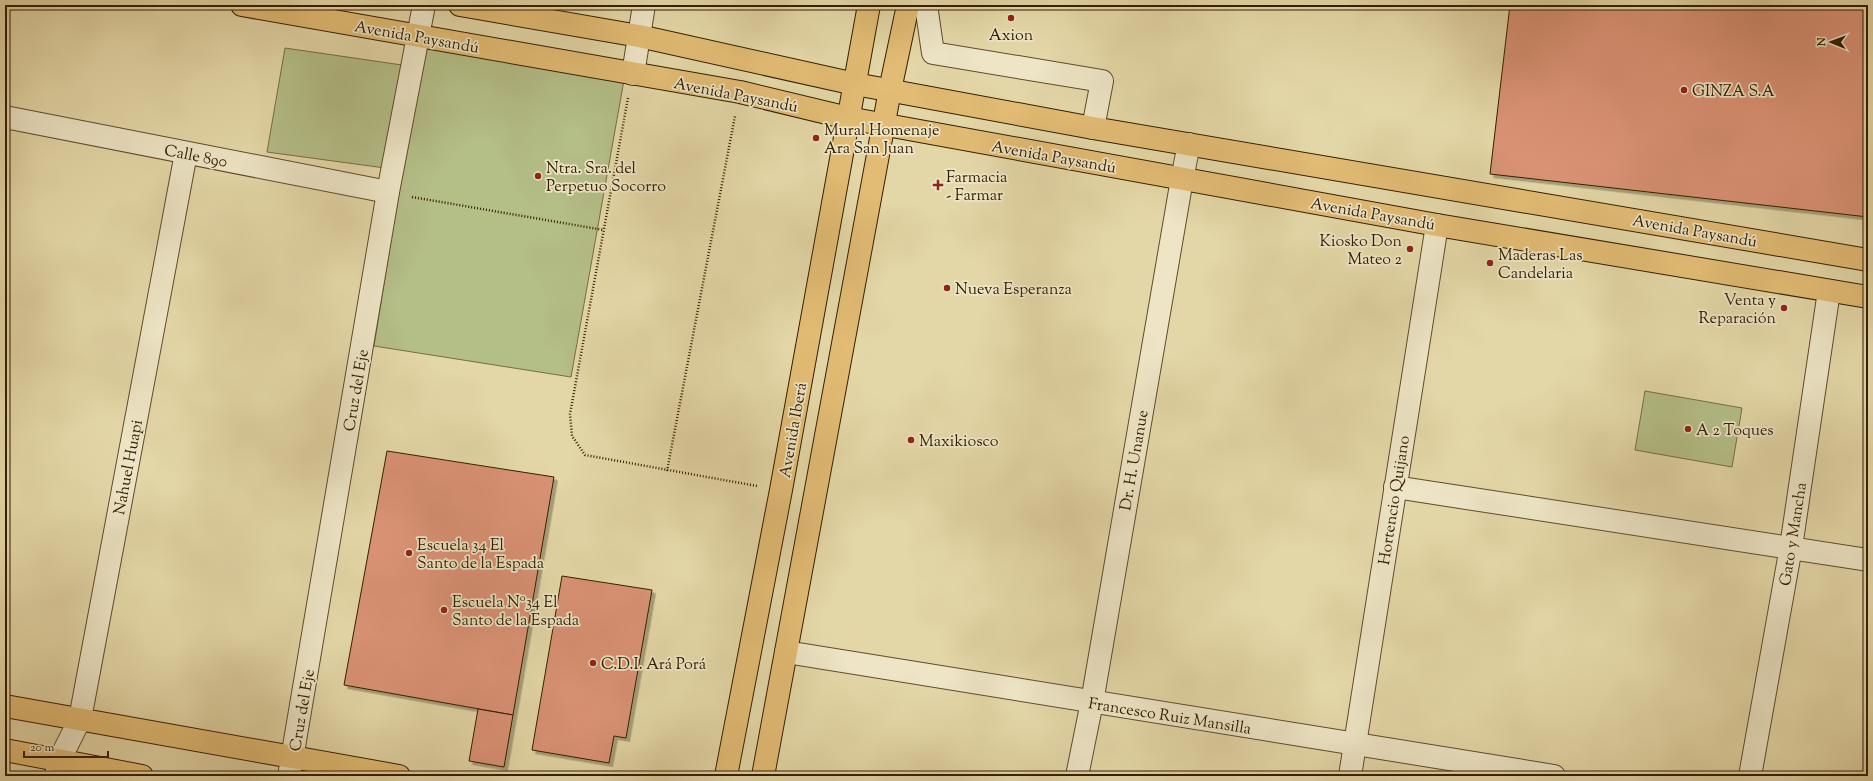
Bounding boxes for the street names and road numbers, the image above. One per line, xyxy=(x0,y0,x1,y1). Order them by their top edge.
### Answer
street label: Avenida Paysandú xyxy=(352,16,481,61)
street label: Avenida Paysandú xyxy=(671,73,800,120)
street label: Avenida Paysandú xyxy=(989,136,1118,181)
street label: Calle 890 xyxy=(162,140,229,175)
street label: Avenida Paysandú xyxy=(1308,193,1437,238)
street label: Avenida Paysandú xyxy=(1630,210,1759,255)
street label: Cruz del Eje xyxy=(339,348,376,433)
street label: Avenida Iberá xyxy=(775,380,814,480)
street label: Dr. H. Unanue xyxy=(1115,408,1156,513)
street label: Nahuel Huapi xyxy=(109,418,150,517)
street label: Hortencio Quijano xyxy=(1374,434,1417,567)
street label: Gato y Mancha xyxy=(1775,480,1814,588)
street label: Cruz del Eje xyxy=(285,668,322,753)
street label: Francesco Ruiz Mansilla xyxy=(1087,693,1253,742)

